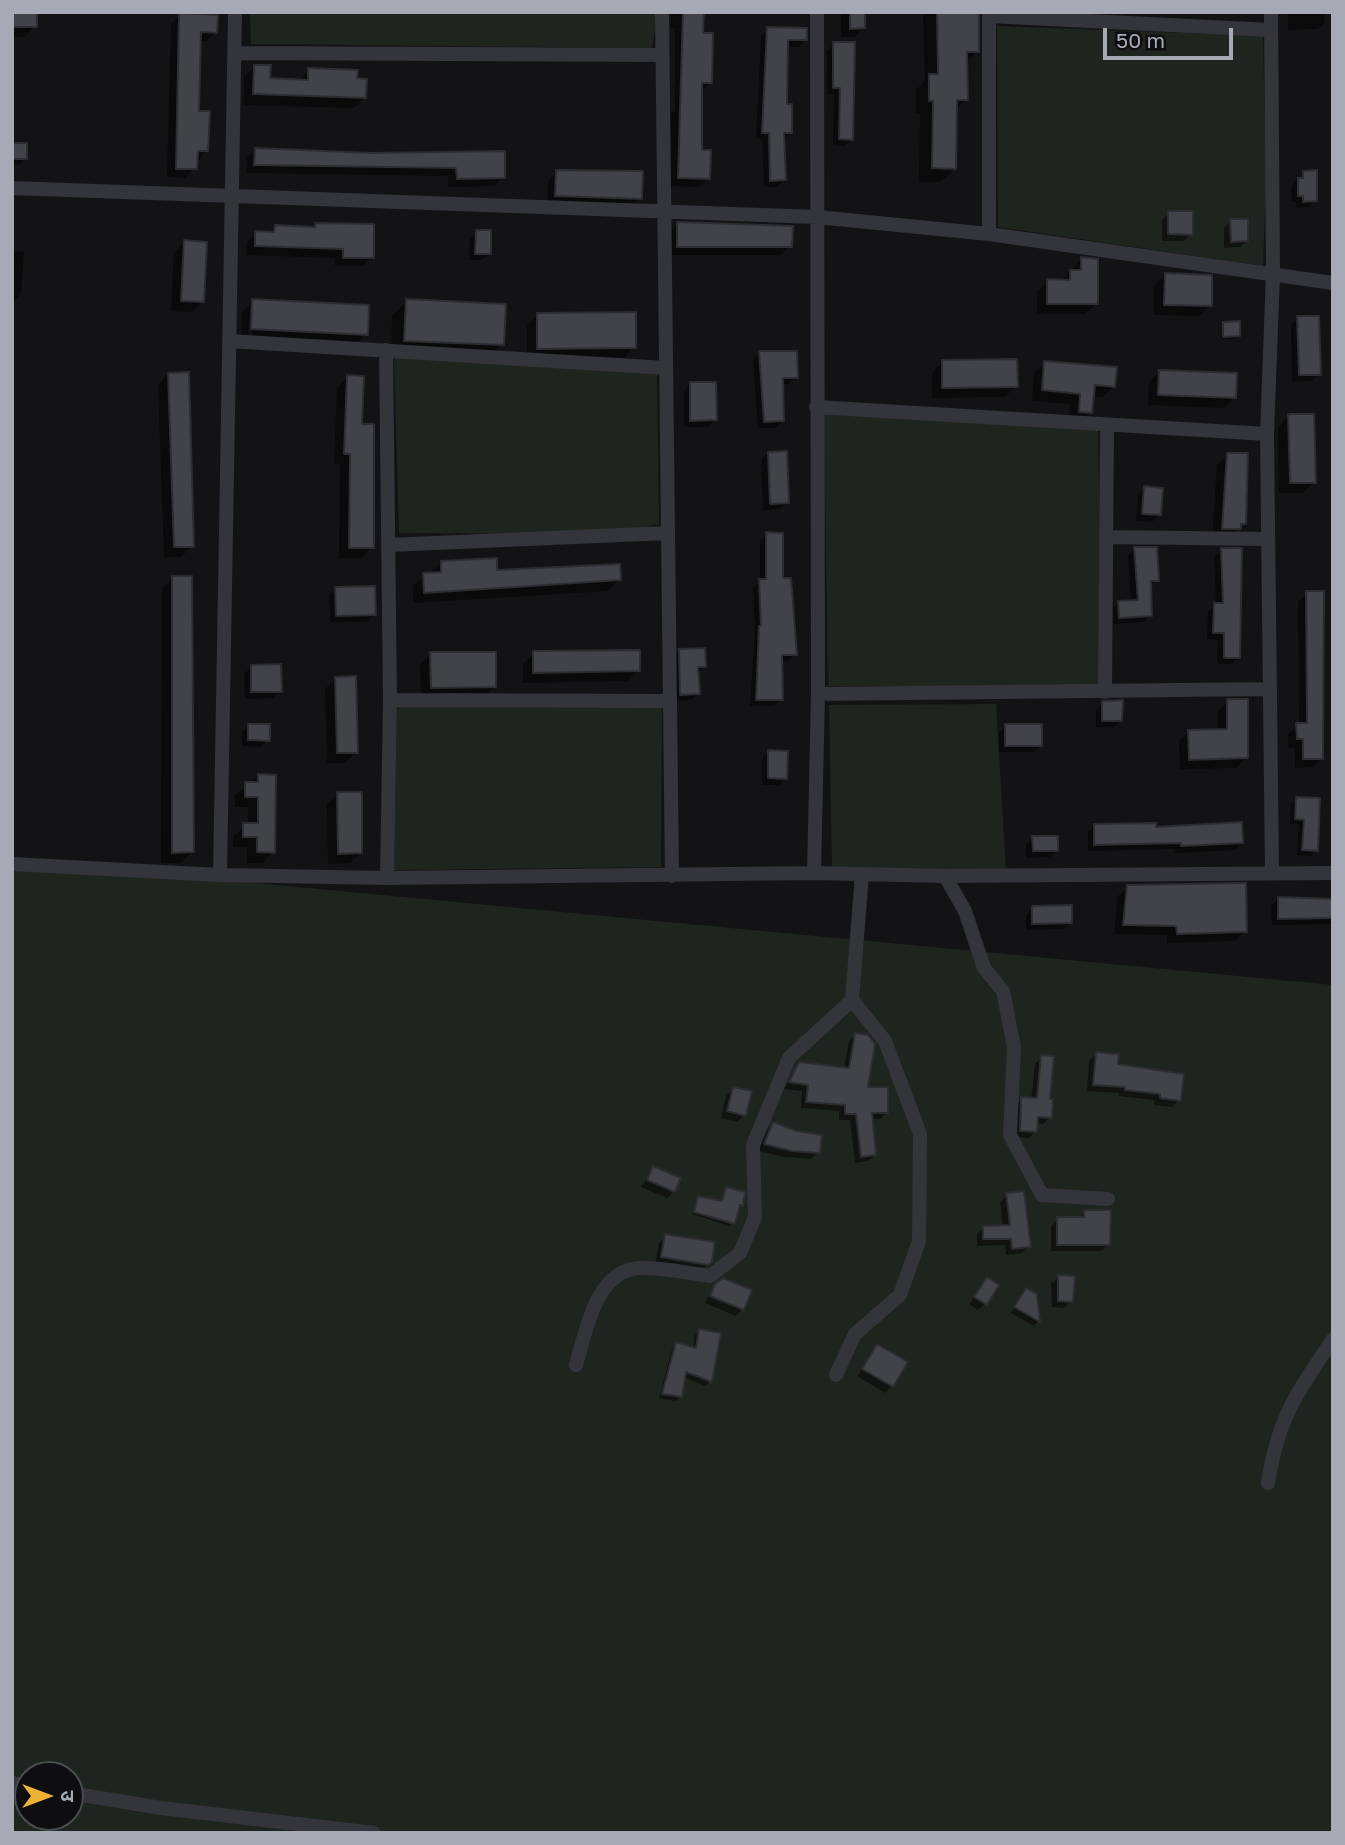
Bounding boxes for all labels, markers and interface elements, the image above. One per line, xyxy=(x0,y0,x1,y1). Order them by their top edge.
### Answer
scale bar xyxy=(1107,14,1236,58)
text: 50 m xyxy=(1116,27,1165,53)
north arrow xyxy=(14,1761,84,1831)
text: उ xyxy=(57,1790,80,1802)

